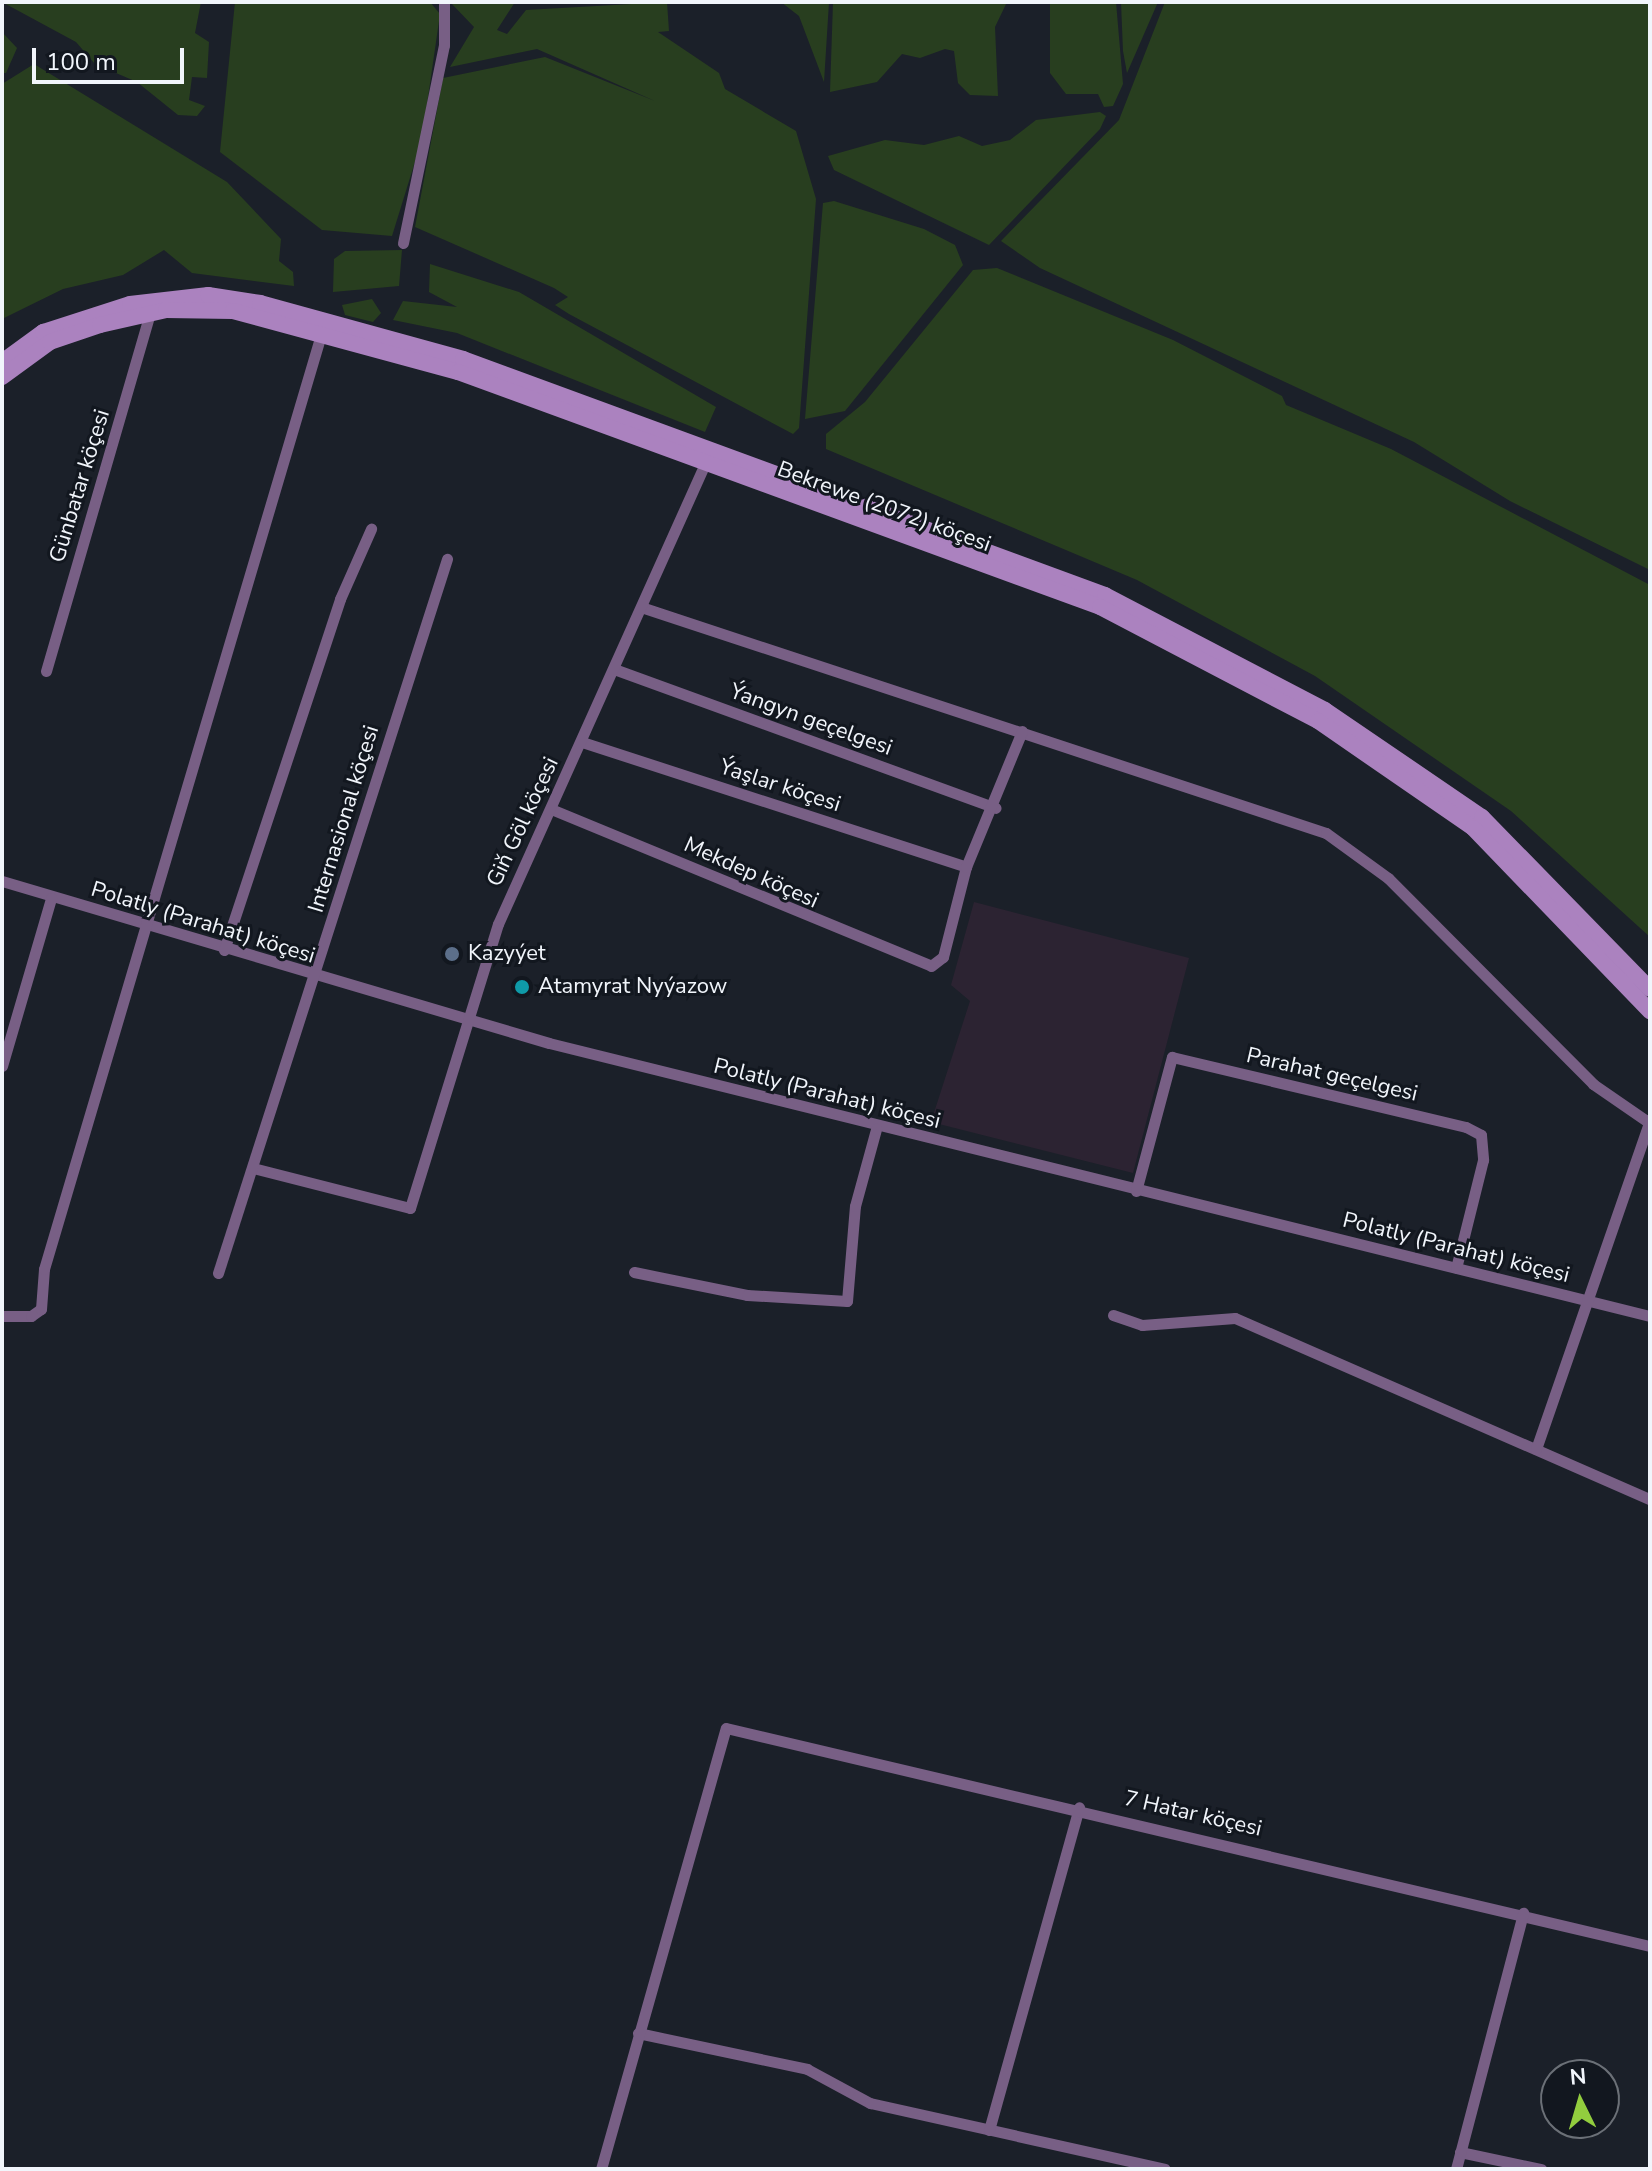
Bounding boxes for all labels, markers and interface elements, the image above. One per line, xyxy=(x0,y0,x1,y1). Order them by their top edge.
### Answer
scale bar xyxy=(36,32,188,82)
text: 100 m xyxy=(46,46,116,78)
street label: Günbatar köçesi xyxy=(44,406,116,566)
street label: Bekrewe (2072) köçesi xyxy=(774,456,994,558)
street label: Ýangyn geçelgesi xyxy=(726,678,896,762)
street label: Internasional köçesi xyxy=(303,722,385,916)
street label: Giň Göl köçesi xyxy=(481,753,565,891)
street label: Ýaşlar köçesi xyxy=(716,754,844,818)
street label: Mekdep köçesi xyxy=(680,832,822,914)
street label: Polatly (Parahat) köçesi xyxy=(88,876,318,970)
place label: Kazyýet xyxy=(468,941,546,967)
marker: Kazyýet xyxy=(443,945,461,963)
place label: Atamyrat Nyýazow xyxy=(538,974,727,1000)
marker: Atamyrat Nyýazow xyxy=(513,978,531,996)
street label: Parahat geçelgesi xyxy=(1244,1042,1420,1108)
street label: Polatly (Parahat) köçesi xyxy=(711,1053,943,1135)
street label: Polatly (Parahat) köçesi xyxy=(1340,1207,1572,1289)
street label: 7 Hatar köçesi xyxy=(1122,1785,1264,1843)
north arrow xyxy=(1540,2059,1620,2139)
text: N xyxy=(1569,2061,1588,2093)

